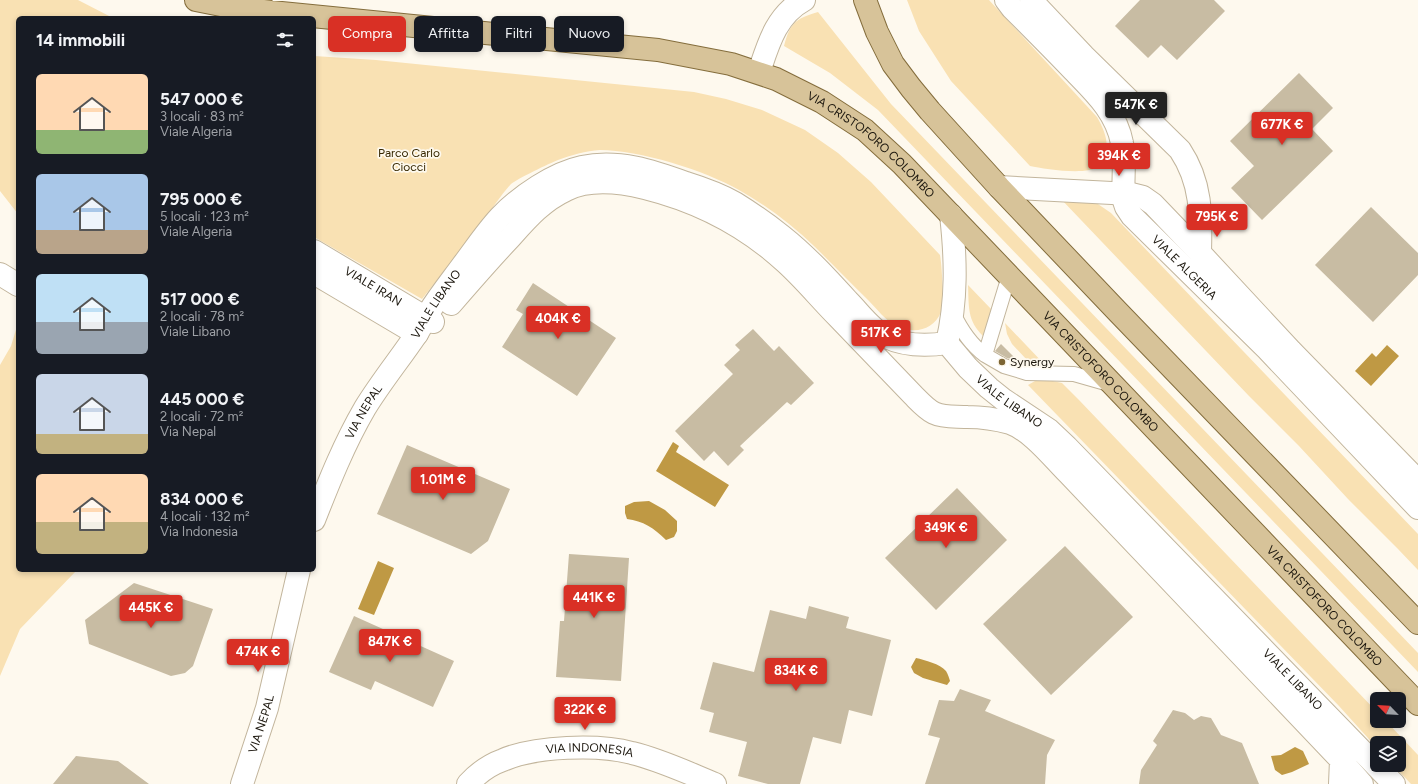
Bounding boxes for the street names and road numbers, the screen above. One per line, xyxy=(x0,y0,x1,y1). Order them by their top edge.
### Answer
street label: VIA CRISTOFORO COLOMBO xyxy=(805,89,937,201)
street label: VIALE ALGERIA xyxy=(1149,233,1220,303)
street label: VIALE IRAN xyxy=(342,264,404,309)
street label: VIALE LIBANO xyxy=(408,267,464,341)
street label: VIA CRISTOFORO COLOMBO xyxy=(1040,309,1161,435)
street label: VIALE LIBANO xyxy=(973,372,1045,431)
street label: VIA NEPAL xyxy=(343,382,386,441)
street label: VIA CRISTOFORO COLOMBO xyxy=(1264,543,1385,669)
street label: VIALE LIBANO xyxy=(1260,646,1325,713)
street label: VIA NEPAL xyxy=(246,693,277,755)
street label: VIA INDONESIA xyxy=(545,741,635,760)

